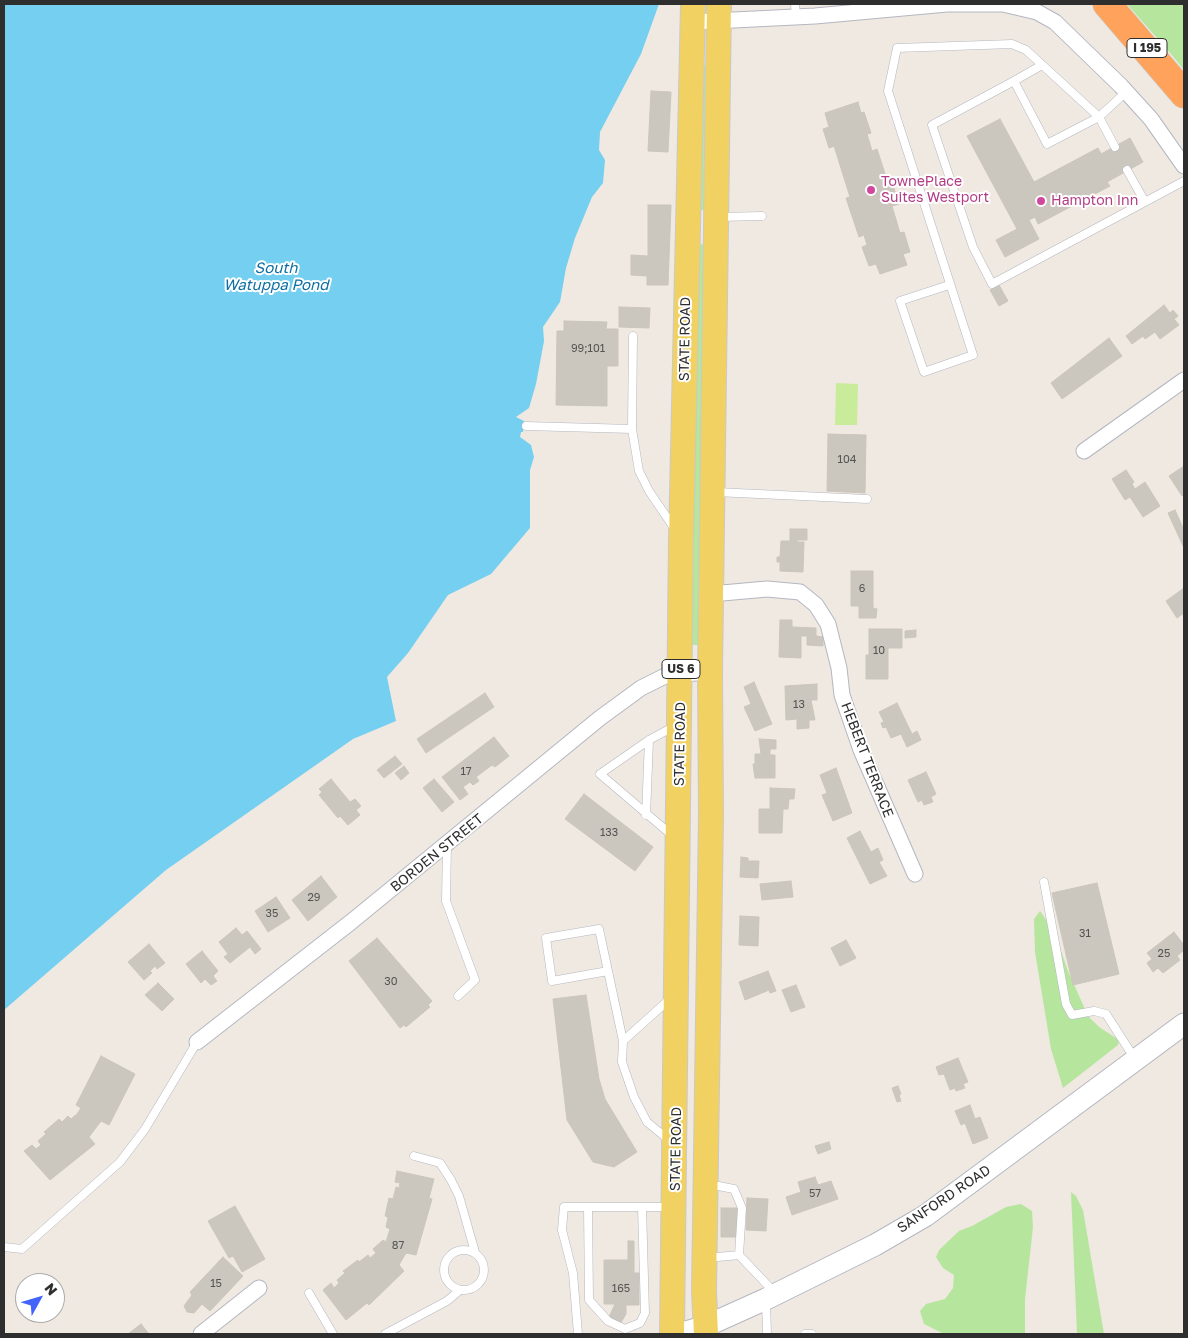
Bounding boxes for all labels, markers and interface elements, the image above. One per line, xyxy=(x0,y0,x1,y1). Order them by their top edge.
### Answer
road number: I 195 xyxy=(1127,38,1167,58)
place label: TownePlace Suites Westport xyxy=(881,174,989,206)
marker: TownePlace Suites Westport xyxy=(865,184,877,196)
place label: Hampton Inn xyxy=(1051,193,1138,209)
marker: Hampton Inn xyxy=(1035,195,1047,207)
water label: South Watuppa Pond xyxy=(224,259,328,294)
street label: STATE ROAD xyxy=(676,297,694,381)
house number: 99;101 xyxy=(571,342,605,356)
house number: 104 xyxy=(838,453,856,467)
house number: 6 xyxy=(859,582,865,596)
house number: 10 xyxy=(873,644,885,658)
road number: US 6 xyxy=(662,660,700,679)
house number: 13 xyxy=(793,698,805,712)
street label: HEBERT TERRACE xyxy=(837,700,897,820)
street label: STATE ROAD xyxy=(671,702,689,786)
house number: 17 xyxy=(460,765,472,779)
street label: BORDEN STREET xyxy=(387,810,487,896)
house number: 133 xyxy=(600,826,618,840)
house number: 29 xyxy=(307,891,321,905)
house number: 35 xyxy=(266,907,278,921)
house number: 31 xyxy=(1079,927,1091,941)
house number: 25 xyxy=(1158,947,1170,961)
house number: 30 xyxy=(384,975,398,989)
street label: STATE ROAD xyxy=(667,1107,685,1191)
street label: SANFORD ROAD xyxy=(894,1162,994,1236)
house number: 57 xyxy=(809,1187,821,1201)
house number: 87 xyxy=(392,1239,404,1253)
north arrow xyxy=(15,1273,65,1323)
house number: 15 xyxy=(210,1277,222,1291)
text: N xyxy=(41,1279,61,1298)
house number: 165 xyxy=(612,1282,630,1296)

